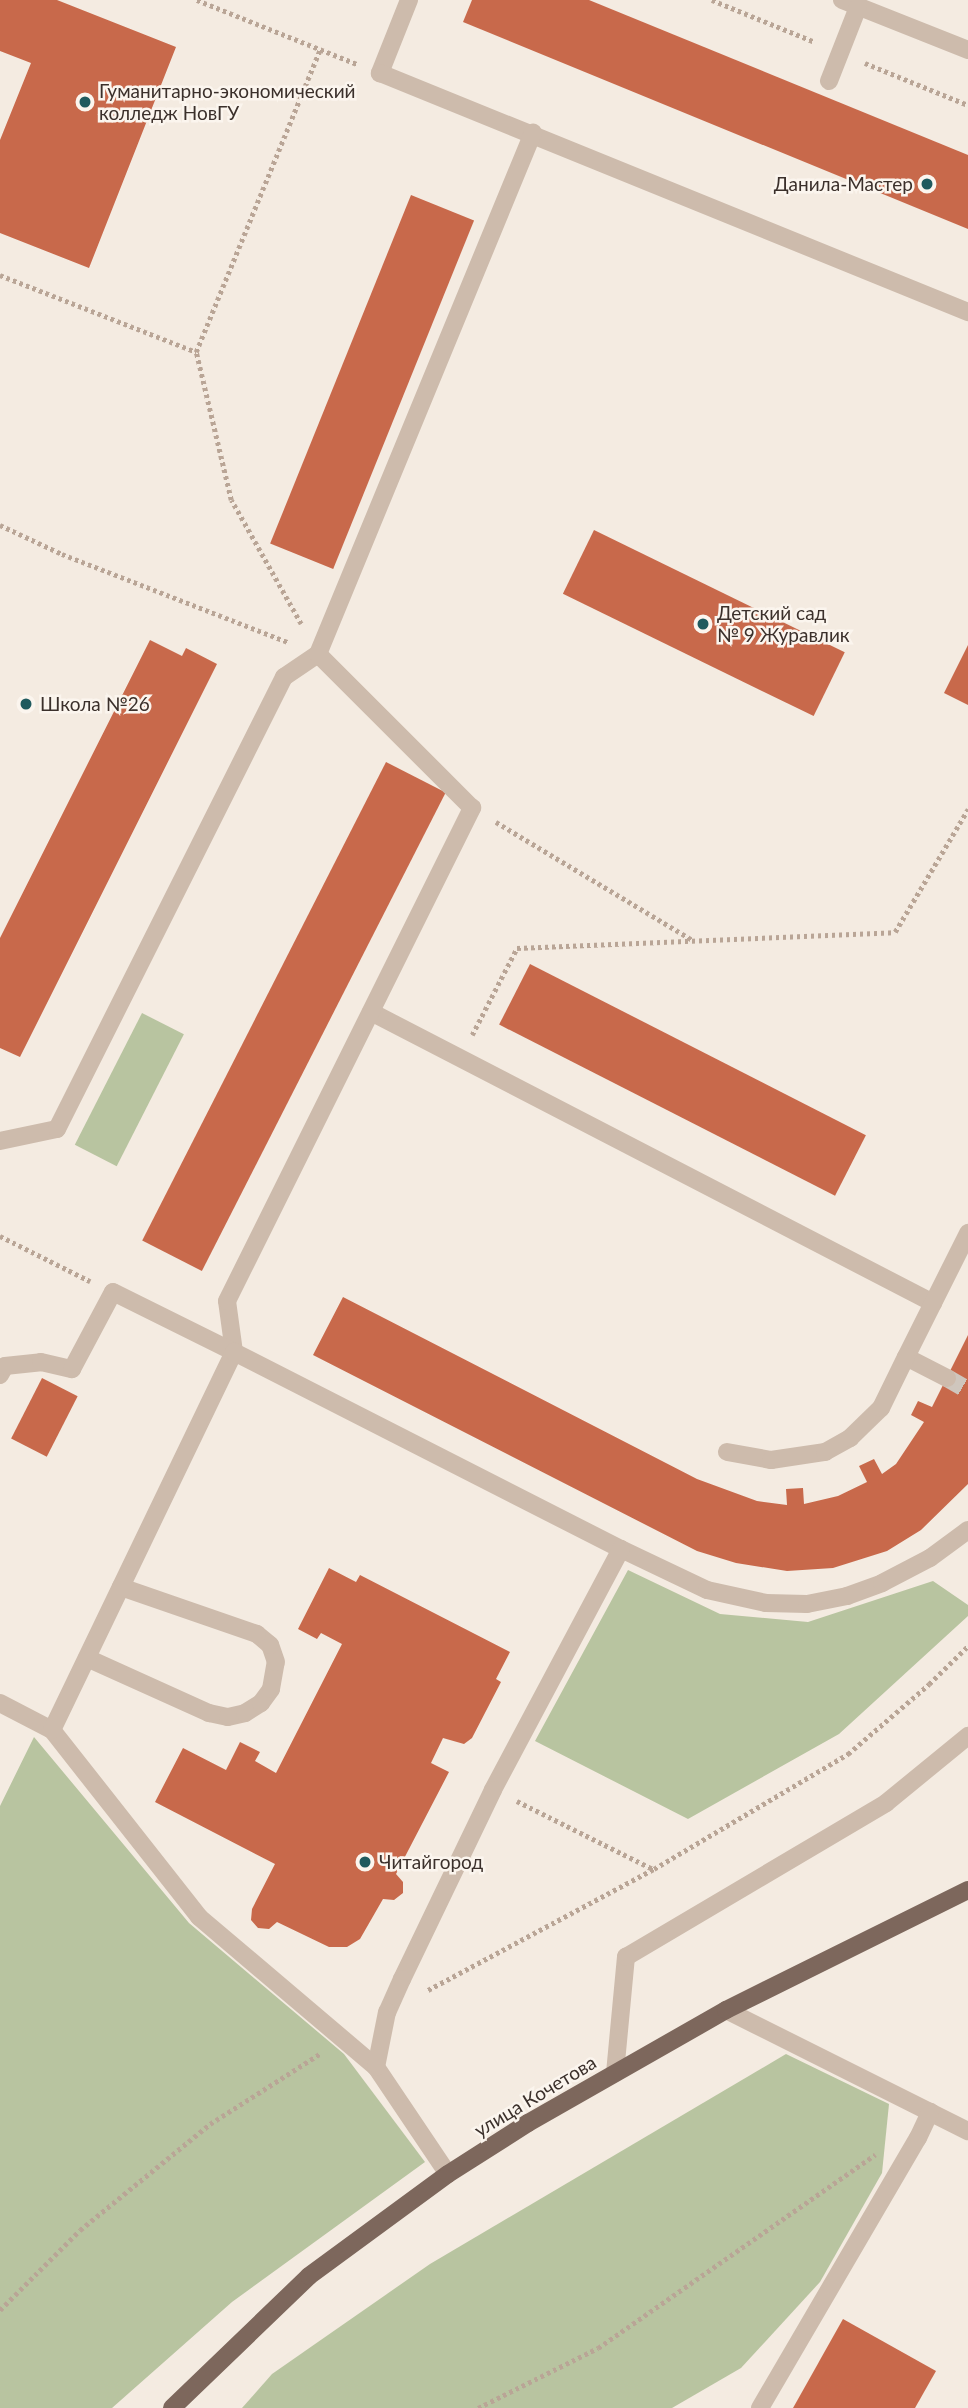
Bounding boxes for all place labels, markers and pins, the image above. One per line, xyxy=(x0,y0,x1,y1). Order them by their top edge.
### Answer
place label: Гуманитарно-экономический колледж НовГУ xyxy=(99,80,356,124)
marker: Гуманитарно-экономический колледж НовГУ xyxy=(77,94,93,110)
place label: Данила-Мастер xyxy=(774,173,913,195)
marker: Данила-Мастер xyxy=(919,176,935,192)
place label: Детский сад № 9 Журавлик xyxy=(717,602,850,646)
marker: Детский сад № 9 Журавлик xyxy=(695,616,711,632)
place label: Школа №26 xyxy=(40,693,150,715)
marker: Школа №26 xyxy=(18,696,34,712)
place label: Читайгород xyxy=(379,1851,483,1873)
marker: Читайгород xyxy=(357,1854,373,1870)

